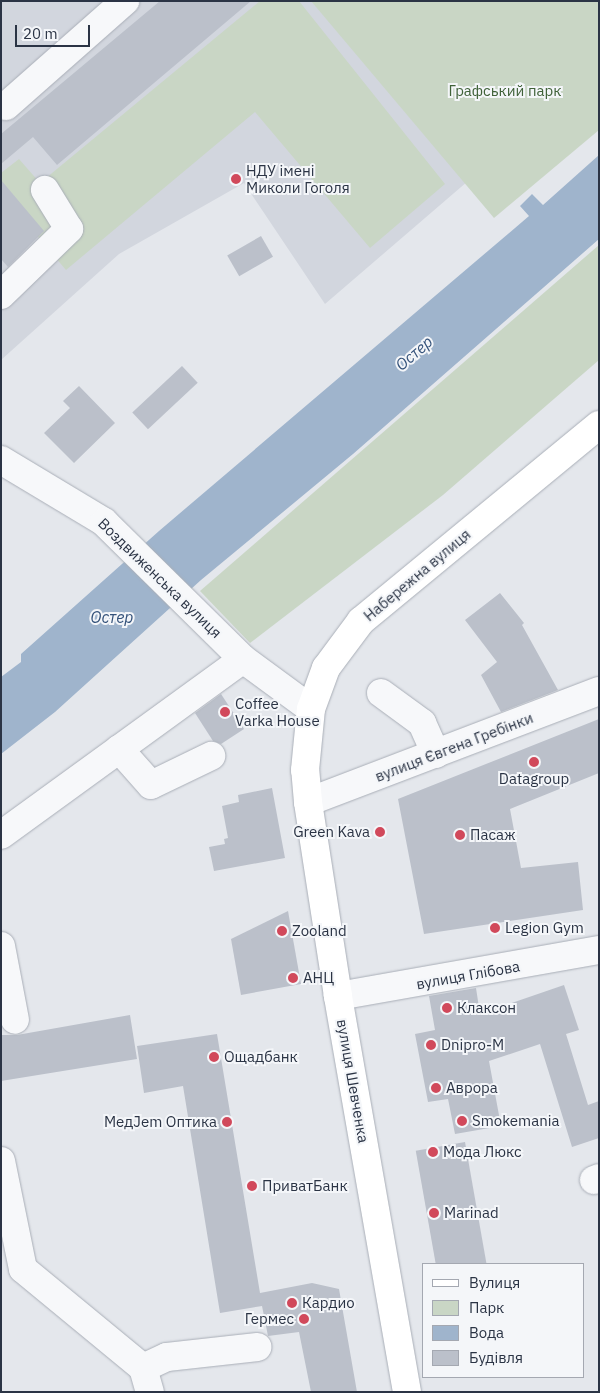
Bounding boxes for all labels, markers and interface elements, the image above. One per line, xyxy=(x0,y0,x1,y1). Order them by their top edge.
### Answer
scale bar xyxy=(18,15,92,47)
text: 20 m xyxy=(23,24,58,43)
park label: Графський парк xyxy=(449,82,561,100)
place label: НДУ імені Миколи Гоголя xyxy=(246,161,350,196)
marker: НДУ імені Миколи Гоголя xyxy=(230,173,242,185)
water label: Остер xyxy=(392,332,436,374)
street label: Воздвиженська вулиця xyxy=(94,514,226,642)
street label: Набережна вулиця xyxy=(360,525,474,625)
water label: Остер xyxy=(91,607,133,627)
place label: Coffee Varka House xyxy=(235,694,320,729)
marker: Coffee Varka House xyxy=(219,706,231,718)
street label: вулиця Євгена Гребінки xyxy=(372,709,536,785)
marker: Datagroup xyxy=(528,756,540,768)
place label: Datagroup xyxy=(499,770,569,788)
place label: Green Kava xyxy=(293,823,370,841)
marker: Green Kava xyxy=(374,826,386,838)
place label: Пасаж xyxy=(470,826,516,844)
marker: Пасаж xyxy=(454,829,466,841)
place label: Legion Gym xyxy=(505,919,584,937)
place label: Zooland xyxy=(292,922,347,940)
marker: Legion Gym xyxy=(489,922,501,934)
marker: Zooland xyxy=(276,925,288,937)
street label: вулиця Глібова xyxy=(415,957,521,993)
place label: АНЦ xyxy=(303,969,334,987)
marker: АНЦ xyxy=(287,972,299,984)
place label: Клаксон xyxy=(457,999,516,1017)
marker: Клаксон xyxy=(441,1002,453,1014)
street label: вулиця Шевченка xyxy=(333,1018,373,1144)
place label: Dnipro-M xyxy=(441,1036,504,1054)
marker: Dnipro-M xyxy=(425,1039,437,1051)
place label: Ощадбанк xyxy=(224,1048,298,1066)
marker: Ощадбанк xyxy=(208,1051,220,1063)
place label: Аврора xyxy=(446,1079,498,1097)
marker: Аврора xyxy=(430,1082,442,1094)
place label: Smokemania xyxy=(472,1112,559,1130)
place label: МедJem Оптика xyxy=(104,1113,217,1131)
marker: Smokemania xyxy=(456,1115,468,1127)
marker: МедJem Оптика xyxy=(221,1116,233,1128)
place label: Мода Люкс xyxy=(443,1143,522,1161)
marker: Мода Люкс xyxy=(427,1146,439,1158)
place label: ПриватБанк xyxy=(262,1177,348,1195)
marker: ПриватБанк xyxy=(246,1180,258,1192)
place label: Marinad xyxy=(444,1204,499,1222)
marker: Marinad xyxy=(428,1207,440,1219)
legend xyxy=(422,1263,585,1378)
text: Вулиця xyxy=(469,1273,520,1292)
place label: Кардио xyxy=(302,1294,355,1312)
marker: Кардио xyxy=(286,1297,298,1309)
text: Парк xyxy=(469,1298,504,1317)
place label: Гермес xyxy=(245,1310,294,1328)
marker: Гермес xyxy=(298,1313,310,1325)
text: Вода xyxy=(469,1323,504,1342)
text: Будівля xyxy=(469,1348,523,1367)

